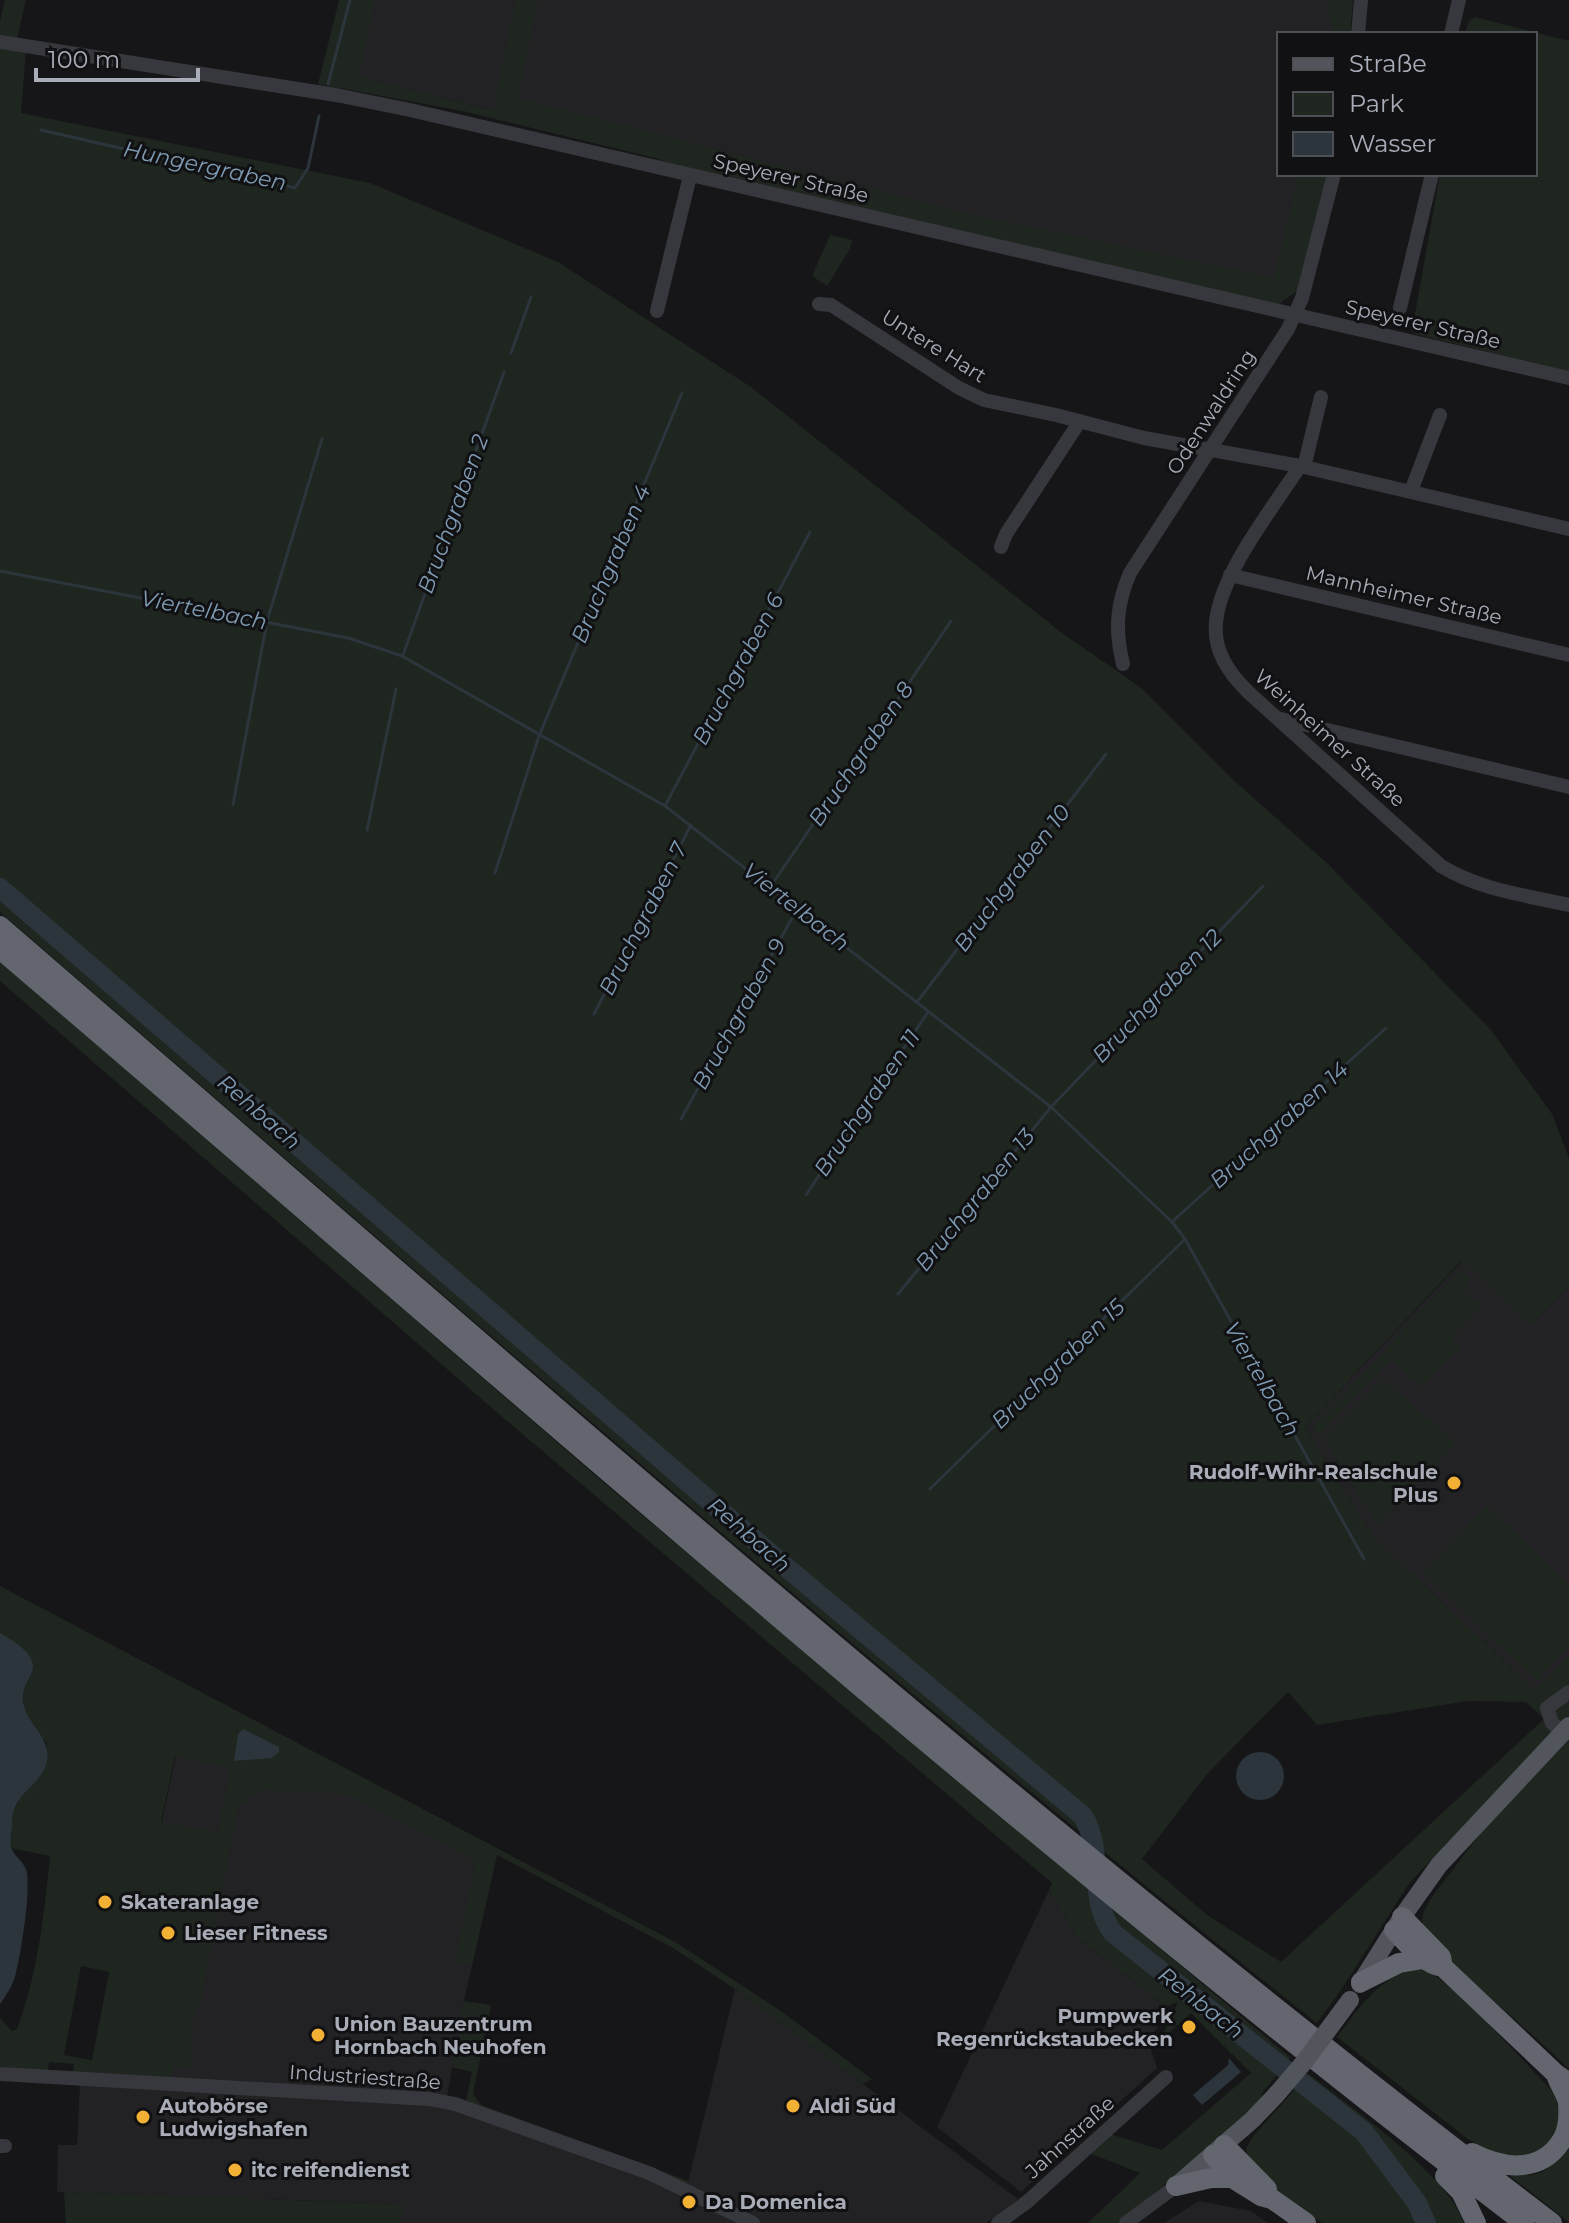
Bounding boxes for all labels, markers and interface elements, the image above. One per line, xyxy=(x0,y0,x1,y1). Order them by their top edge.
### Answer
scale bar xyxy=(36,32,198,82)
legend xyxy=(1277,32,1537,176)
text: 100 m xyxy=(48,45,120,74)
text: Straße xyxy=(1349,49,1427,78)
text: Park xyxy=(1349,89,1404,118)
text: Wasser xyxy=(1349,129,1436,158)
water label: Hungergraben xyxy=(121,136,289,196)
street label: Speyerer Straße xyxy=(711,148,871,208)
street label: Speyerer Straße xyxy=(1343,294,1503,354)
street label: Untere Hart xyxy=(877,304,991,388)
street label: Odenwaldring xyxy=(1162,345,1260,479)
water label: Bruchgraben 2 xyxy=(412,430,494,597)
water label: Bruchgraben 4 xyxy=(566,480,657,647)
street label: Mannheimer Straße xyxy=(1304,561,1504,629)
water label: Viertelbach xyxy=(139,585,269,635)
water label: Bruchgraben 6 xyxy=(687,588,790,750)
street label: Weinheimer Straße xyxy=(1250,664,1410,812)
water label: Bruchgraben 8 xyxy=(803,677,919,831)
water label: Bruchgraben 10 xyxy=(948,799,1076,957)
water label: Bruchgraben 7 xyxy=(593,837,694,1000)
water label: Viertelbach xyxy=(737,857,855,957)
water label: Bruchgraben 12 xyxy=(1086,923,1228,1068)
water label: Bruchgraben 9 xyxy=(686,934,792,1094)
water label: Bruchgraben 11 xyxy=(808,1025,926,1181)
water label: Bruchgraben 14 xyxy=(1204,1055,1354,1194)
water label: Rehbach xyxy=(212,1069,306,1155)
water label: Bruchgraben 13 xyxy=(909,1123,1041,1277)
water label: Bruchgraben 15 xyxy=(986,1293,1131,1435)
water label: Viertelbach xyxy=(1218,1317,1306,1441)
place label: Rudolf-Wihr-Realschule Plus xyxy=(1189,1460,1438,1507)
marker: Rudolf-Wihr-Realschule Plus xyxy=(1445,1474,1463,1492)
water label: Rehbach xyxy=(702,1492,796,1578)
place label: Skateranlage xyxy=(121,1890,259,1914)
marker: Skateranlage xyxy=(96,1893,114,1911)
place label: Lieser Fitness xyxy=(184,1921,328,1945)
marker: Lieser Fitness xyxy=(159,1924,177,1942)
water label: Rehbach xyxy=(1153,1961,1249,2045)
place label: Pumpwerk Regenrückstaubecken xyxy=(936,2004,1174,2051)
place label: Union Bauzentrum Hornbach Neuhofen xyxy=(334,2012,546,2059)
marker: Pumpwerk Regenrückstaubecken xyxy=(1180,2018,1198,2036)
marker: Union Bauzentrum Hornbach Neuhofen xyxy=(309,2026,327,2044)
street label: Industriestraße xyxy=(288,2060,442,2094)
street label: Jahnstraße xyxy=(1020,2091,1119,2184)
place label: Autobörse Ludwigshafen xyxy=(158,2094,308,2141)
place label: Aldi Süd xyxy=(808,2094,896,2118)
marker: Aldi Süd xyxy=(784,2097,802,2115)
marker: Autobörse Ludwigshafen xyxy=(134,2108,152,2126)
place label: itc reifendienst xyxy=(251,2158,410,2182)
marker: itc reifendienst xyxy=(226,2161,244,2179)
place label: Da Domenica xyxy=(705,2190,847,2214)
marker: Da Domenica xyxy=(680,2193,698,2211)

